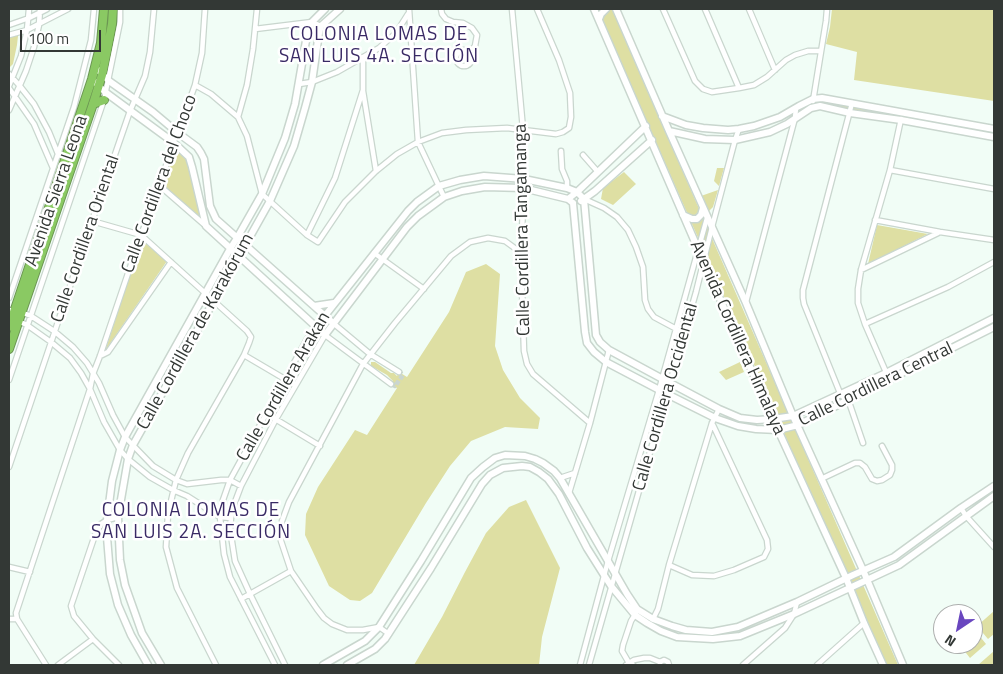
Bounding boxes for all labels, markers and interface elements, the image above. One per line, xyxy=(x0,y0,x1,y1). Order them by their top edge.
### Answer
scale bar xyxy=(22,20,104,52)
district label: COLONIA LOMAS DE SAN LUIS 4A. SECCIÓN xyxy=(276,24,482,68)
text: 100 m xyxy=(28,27,69,50)
street label: Calle Cordillera del Choco xyxy=(118,92,202,276)
street label: Avenida Sierra Leona xyxy=(21,113,93,269)
street label: Calle Cordillera Tangamanga xyxy=(510,124,536,336)
street label: Calle Cordillera Oriental xyxy=(47,152,125,326)
street label: Calle Cordillera de Karakórum xyxy=(133,230,259,434)
street label: Avenida Cordillera Himalaya xyxy=(684,238,790,438)
street label: Calle Cordillera Occidental xyxy=(629,301,703,493)
street label: Calle Cordillera Arakan xyxy=(232,309,336,465)
street label: Calle Cordillera Central xyxy=(795,338,957,432)
district label: COLONIA LOMAS DE SAN LUIS 2A. SECCIÓN xyxy=(88,500,294,544)
north arrow xyxy=(933,604,983,654)
text: N xyxy=(940,630,960,652)

